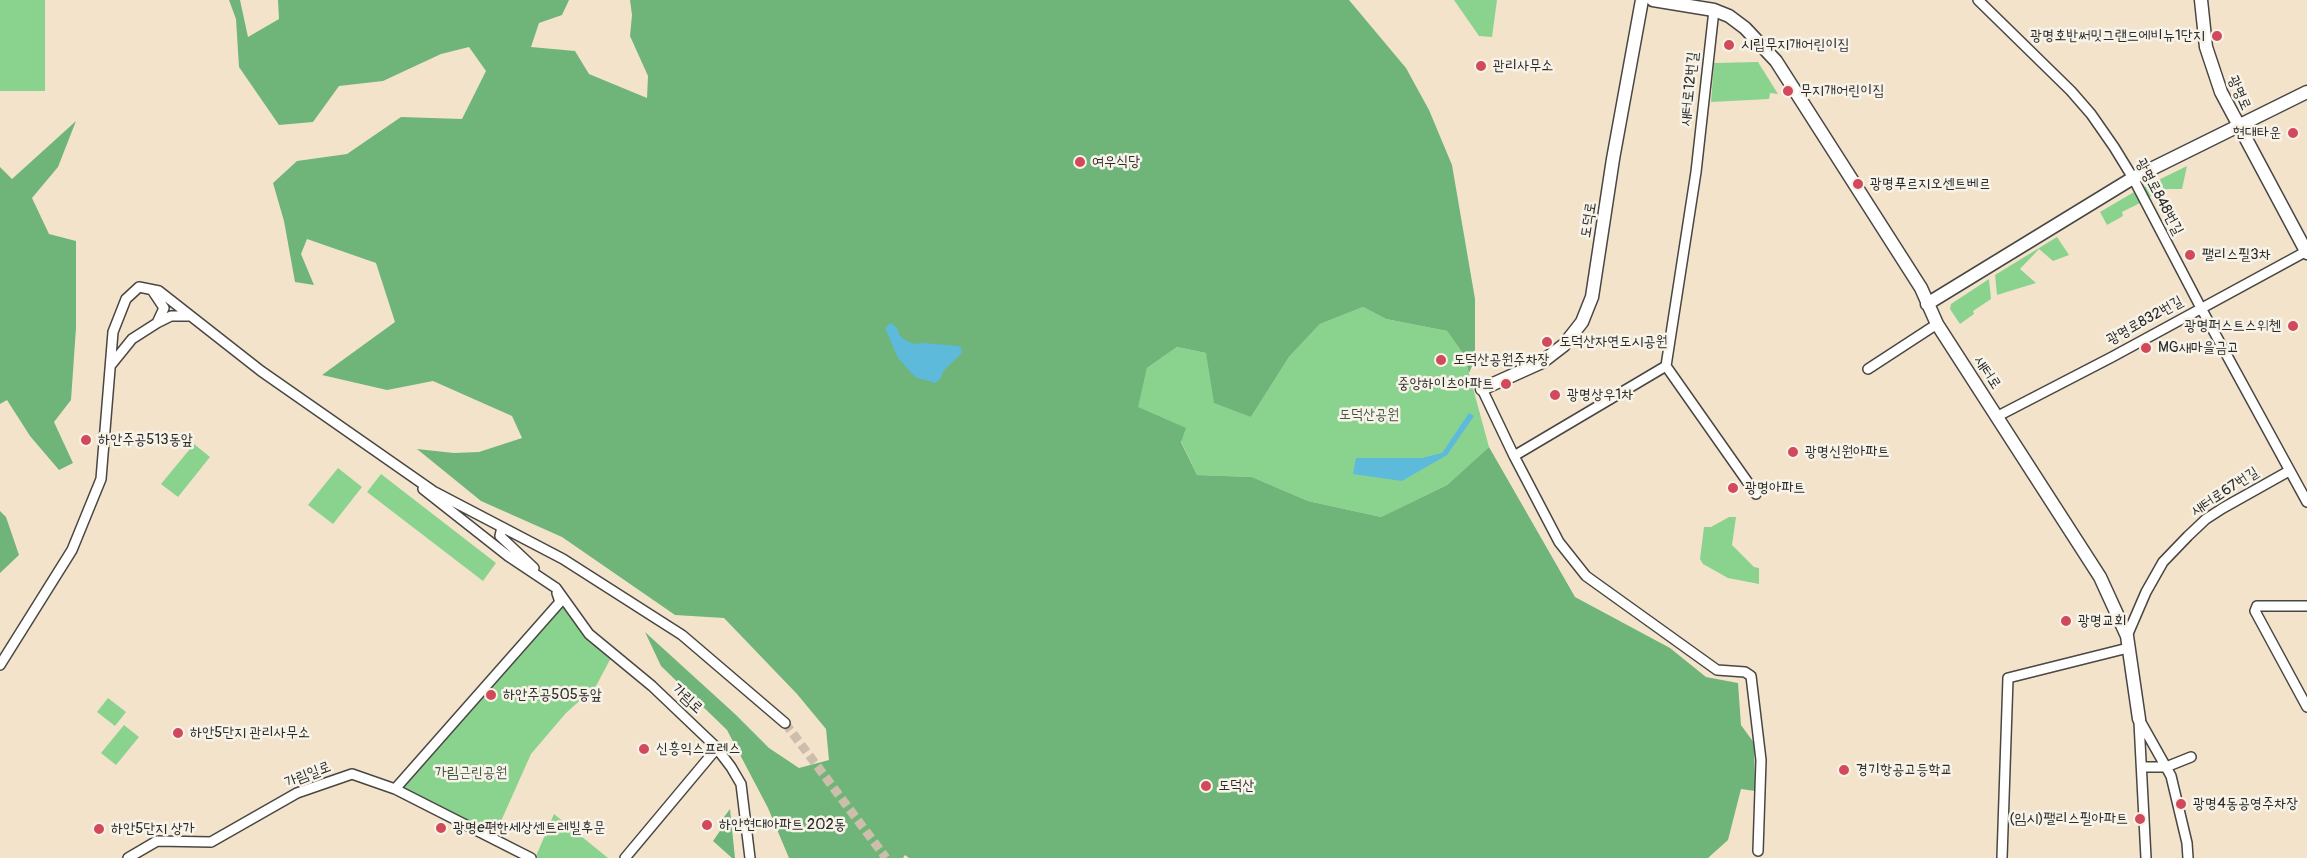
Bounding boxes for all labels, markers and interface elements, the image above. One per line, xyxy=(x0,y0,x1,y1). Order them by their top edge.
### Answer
place label: 광명호반써밋그랜드에비뉴1단지 xyxy=(2030,27,2205,45)
marker: 광명호반써밋그랜드에비뉴1단지 xyxy=(2210,29,2224,43)
place label: 시립무지개어린이집 xyxy=(1741,36,1850,54)
marker: 시립무지개어린이집 xyxy=(1722,38,1736,52)
street label: 새터로12번길 xyxy=(1677,51,1703,127)
place label: 관리사무소 xyxy=(1493,57,1553,75)
marker: 관리사무소 xyxy=(1474,59,1488,73)
street label: 광명로 xyxy=(2223,73,2255,113)
place label: 무지개어린이집 xyxy=(1800,82,1884,100)
marker: 무지개어린이집 xyxy=(1781,84,1795,98)
place label: 현대타운 xyxy=(2233,124,2281,142)
marker: 현대타운 xyxy=(2286,126,2300,140)
place label: 여우식당 xyxy=(1092,153,1140,171)
marker: 여우식당 xyxy=(1073,155,1087,169)
street label: 광명로848번길 xyxy=(2131,156,2187,238)
place label: 광명푸르지오센트베르 xyxy=(1870,175,1991,193)
marker: 광명푸르지오센트베르 xyxy=(1851,177,1865,191)
street label: 도덕로 xyxy=(1577,201,1601,239)
place label: 팰리스필3차 xyxy=(2202,246,2271,264)
marker: 팰리스필3차 xyxy=(2183,248,2197,262)
street label: 광명로832번길 xyxy=(2104,293,2186,349)
place label: 광명퍼스트스위첸 xyxy=(2184,317,2281,335)
marker: 광명퍼스트스위첸 xyxy=(2286,319,2300,333)
place label: 도덕산자연도시공원 xyxy=(1559,333,1668,351)
marker: 도덕산자연도시공원 xyxy=(1540,335,1554,349)
place label: MG새마을금고 xyxy=(2158,339,2239,357)
marker: MG새마을금고 xyxy=(2139,341,2153,355)
place label: 도덕산공원주차장 xyxy=(1453,351,1550,369)
marker: 도덕산공원주차장 xyxy=(1434,353,1448,367)
street label: 새터로 xyxy=(1970,353,2004,393)
place label: 중앙하이츠아파트 xyxy=(1397,375,1494,393)
marker: 중앙하이츠아파트 xyxy=(1499,377,1513,391)
place label: 광명상우1차 xyxy=(1567,386,1633,404)
marker: 광명상우1차 xyxy=(1548,388,1562,402)
park label: 도덕산공원 xyxy=(1339,406,1399,424)
place label: 하안주공513동앞 xyxy=(98,431,193,449)
marker: 하안주공513동앞 xyxy=(79,433,93,447)
place label: 광명신원아파트 xyxy=(1805,443,1889,461)
marker: 광명신원아파트 xyxy=(1786,445,1800,459)
street label: 새터로67번길 xyxy=(2188,464,2262,520)
place label: 광명아파트 xyxy=(1745,479,1805,497)
marker: 광명아파트 xyxy=(1726,481,1740,495)
place label: 광명교회 xyxy=(2078,612,2126,630)
marker: 광명교회 xyxy=(2059,614,2073,628)
street label: 가림로 xyxy=(668,680,706,718)
place label: 하안주공505동앞 xyxy=(503,686,602,704)
marker: 하안주공505동앞 xyxy=(484,688,498,702)
place label: 하안5단지 관리사무소 xyxy=(190,724,310,742)
marker: 하안5단지 관리사무소 xyxy=(171,726,185,740)
place label: 신흥익스프레스 xyxy=(656,740,740,758)
marker: 신흥익스프레스 xyxy=(637,742,651,756)
street label: 가림일로 xyxy=(282,758,334,792)
place label: 경기항공고등학교 xyxy=(1856,761,1953,779)
marker: 경기항공고등학교 xyxy=(1837,763,1851,777)
park label: 가림근린공원 xyxy=(435,764,507,782)
place label: 도덕산 xyxy=(1218,777,1254,795)
marker: 도덕산 xyxy=(1199,779,1213,793)
place label: 광명4동공영주차장 xyxy=(2193,795,2298,813)
marker: 광명4동공영주차장 xyxy=(2174,797,2188,811)
place label: (임시)팰리스필아파트 xyxy=(2009,810,2128,828)
marker: (임시)팰리스필아파트 xyxy=(2133,812,2147,826)
place label: 하안현대아파트 202동 xyxy=(719,816,846,834)
marker: 하안현대아파트 202동 xyxy=(700,818,714,832)
place label: 광명e편한세상센트레빌후문 xyxy=(453,819,605,837)
place label: 하안5단지 상가 xyxy=(111,820,195,838)
marker: 광명e편한세상센트레빌후문 xyxy=(434,821,448,835)
marker: 하안5단지 상가 xyxy=(92,822,106,836)

